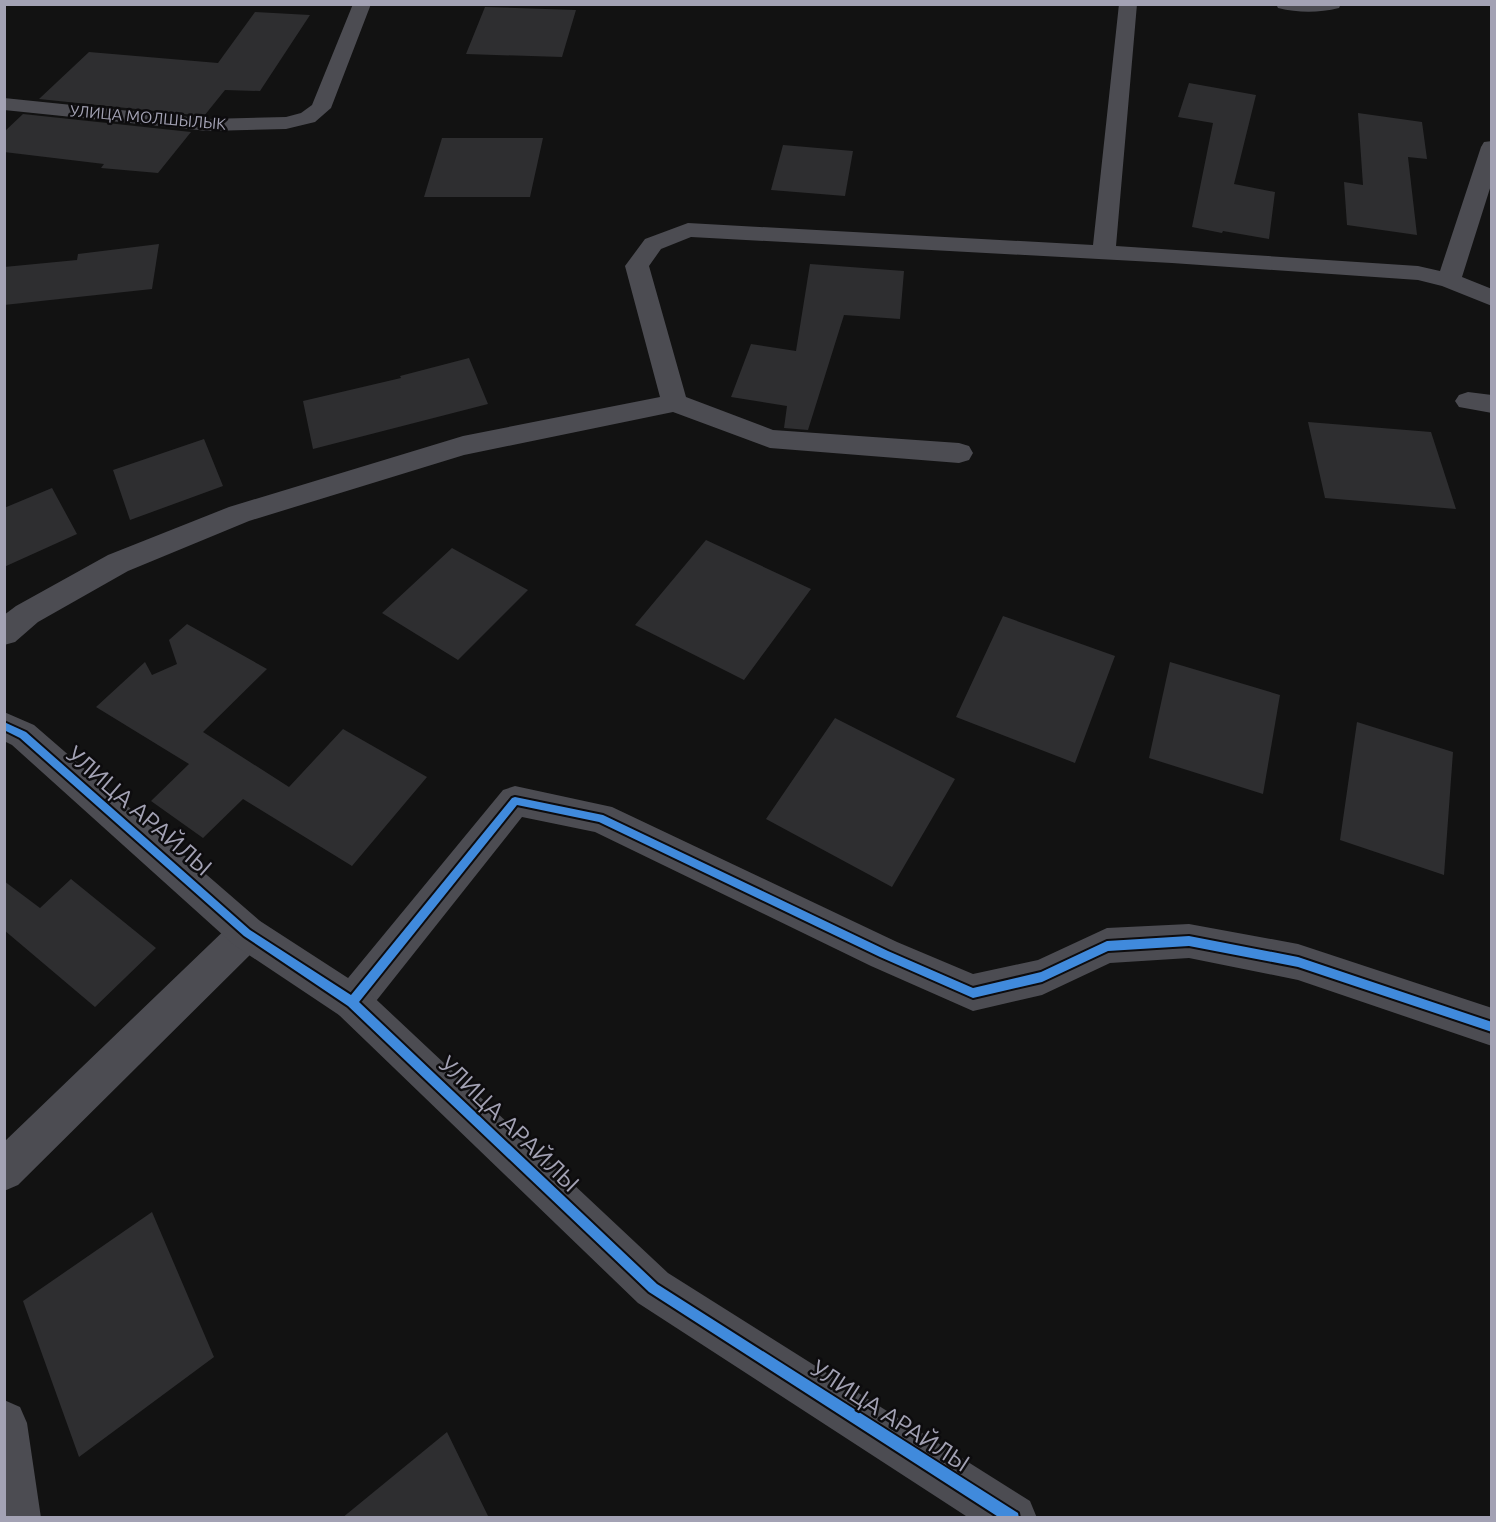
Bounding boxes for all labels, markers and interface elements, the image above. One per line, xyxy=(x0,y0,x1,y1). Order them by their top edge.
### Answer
street label: УЛИЦА МОЛШЫЛЫК xyxy=(69,101,227,133)
street label: УЛИЦА АРАЙЛЫ xyxy=(61,740,218,881)
street label: УЛИЦА АРАЙЛЫ xyxy=(434,1050,585,1197)
street label: УЛИЦА АРАЙЛЫ xyxy=(806,1354,975,1477)

